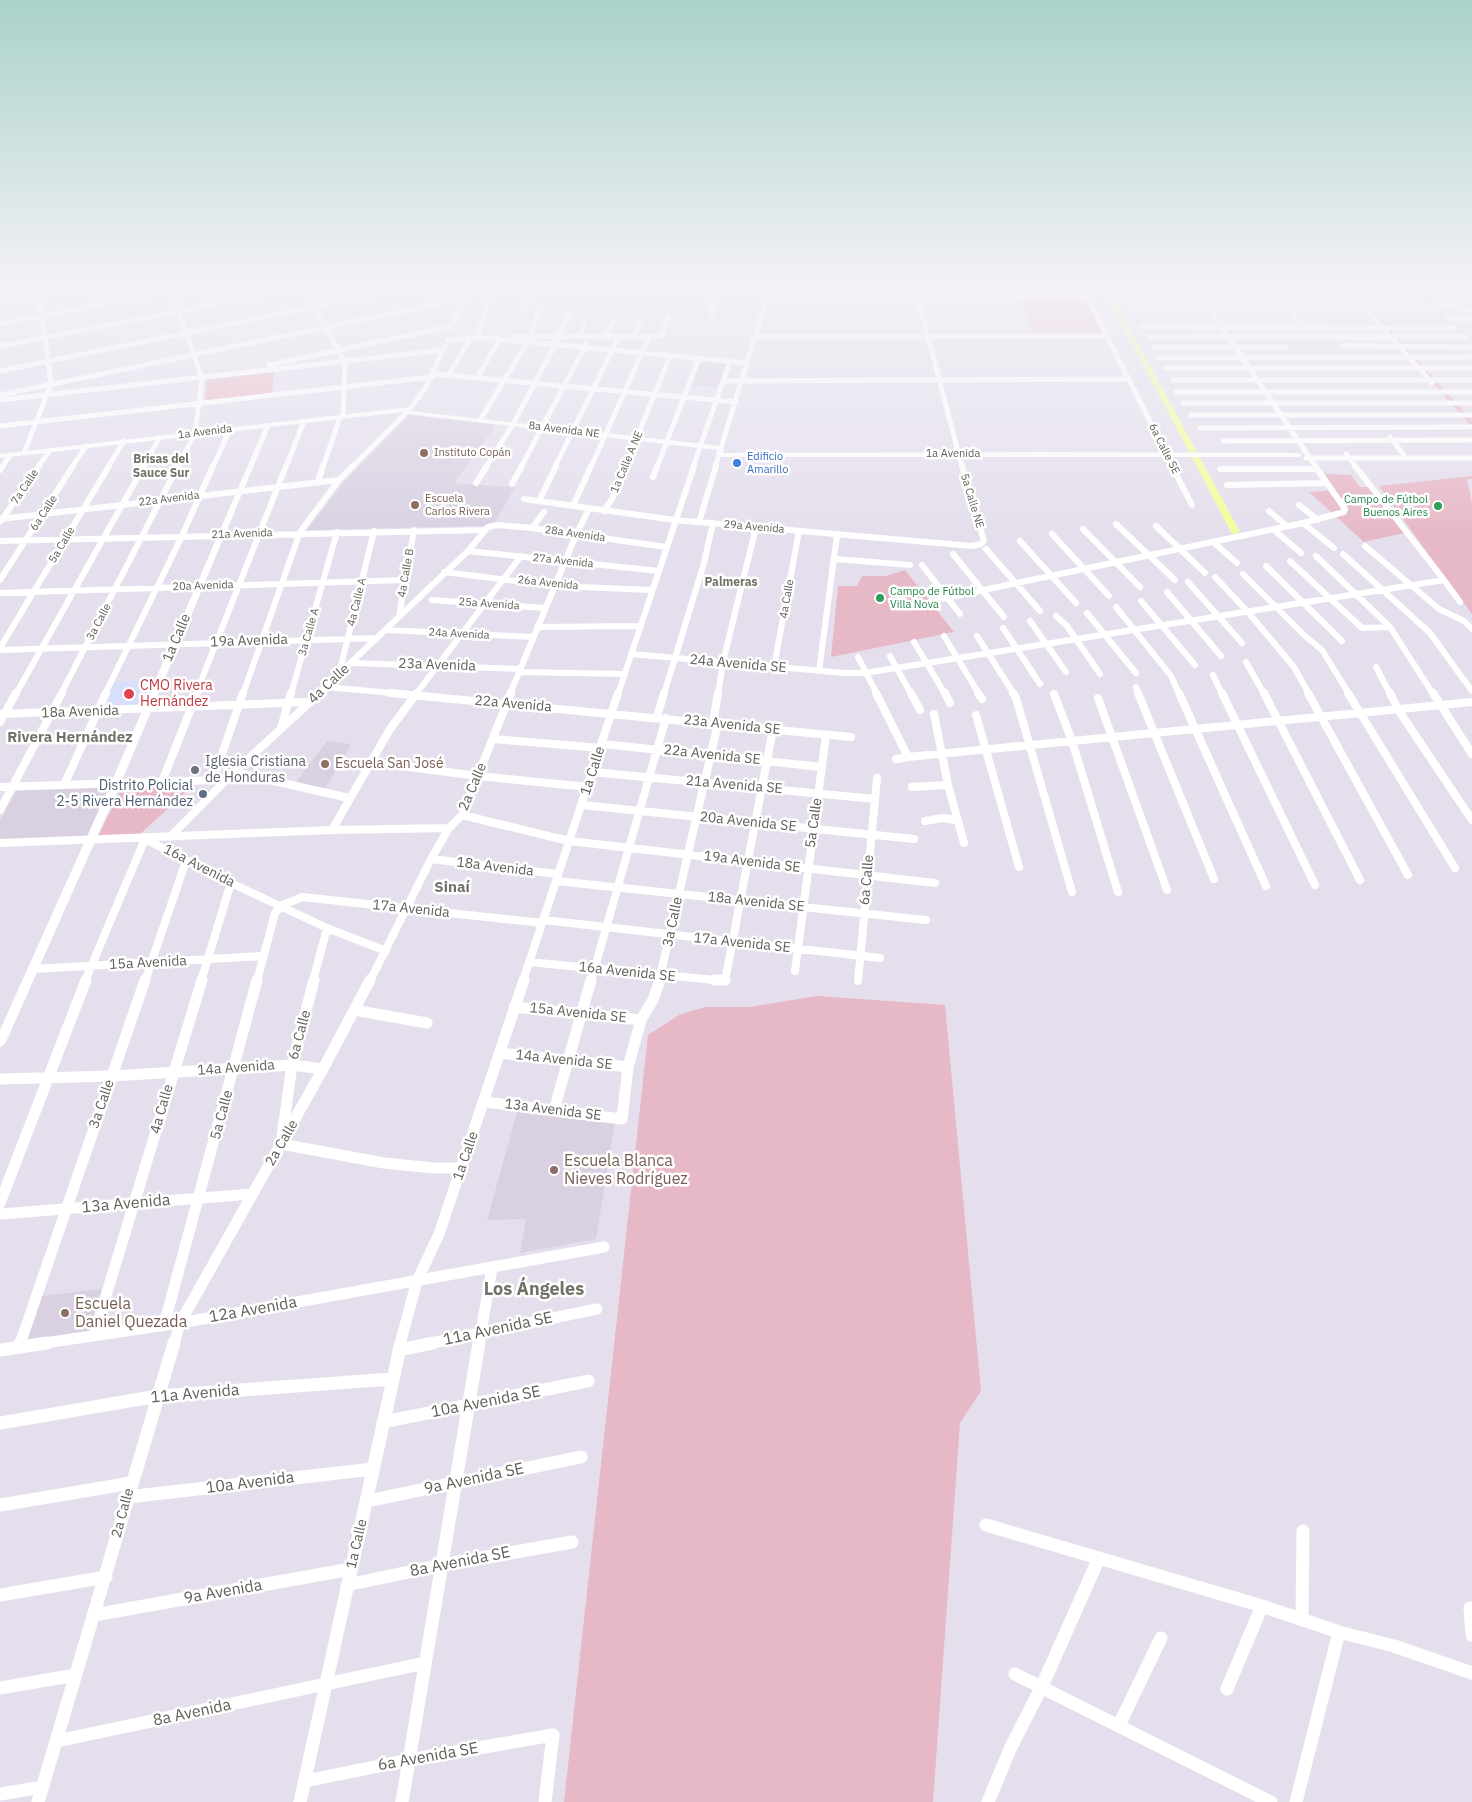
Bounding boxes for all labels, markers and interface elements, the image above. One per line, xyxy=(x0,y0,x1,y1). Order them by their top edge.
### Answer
street label: 8a Avenida NE xyxy=(528,419,600,441)
street label: 6a Calle SE xyxy=(1146,421,1182,477)
street label: 1a Avenida xyxy=(177,422,233,442)
street label: 1a Calle A NE xyxy=(608,429,646,495)
place label: Instituto Copán xyxy=(434,446,511,460)
marker: Instituto Copán xyxy=(418,447,430,459)
street label: 1a Avenida xyxy=(926,447,980,461)
place label: Edificio Amarillo xyxy=(747,450,788,476)
district label: Brisas del Sauce Sur xyxy=(133,453,189,481)
marker: Edificio Amarillo xyxy=(731,457,743,469)
street label: 7a Calle xyxy=(8,467,42,507)
street label: 5a Calle NE xyxy=(957,472,987,530)
street label: 22a Avenida xyxy=(138,489,200,509)
place label: Escuela Carlos Rivera xyxy=(425,492,490,518)
street label: 6a Calle xyxy=(28,493,60,533)
place label: Campo de Fútbol Buenos Aires xyxy=(1344,493,1428,519)
marker: Escuela Carlos Rivera xyxy=(409,499,421,511)
marker: Campo de Fútbol Buenos Aires xyxy=(1432,500,1444,512)
street label: 29a Avenida xyxy=(723,518,785,536)
street label: 28a Avenida xyxy=(544,523,606,545)
street label: 5a Calle xyxy=(46,525,78,565)
street label: 21a Avenida xyxy=(211,526,273,542)
street label: 4a Calle B xyxy=(395,547,417,599)
street label: 27a Avenida xyxy=(532,551,594,571)
street label: 26a Avenida xyxy=(517,573,579,593)
street label: 4a Calle A xyxy=(345,576,369,628)
district label: Palmeras xyxy=(704,576,758,590)
street label: 20a Avenida xyxy=(172,578,234,594)
street label: 4a Calle xyxy=(777,578,797,620)
place label: Campo de Fútbol Villa Nova xyxy=(890,585,974,611)
marker: Campo de Fútbol Villa Nova xyxy=(874,592,886,604)
street label: 25a Avenida xyxy=(458,595,520,613)
street label: 3a Calle xyxy=(84,601,114,643)
street label: 3a Calle A xyxy=(296,606,322,658)
street label: 1a Calle xyxy=(159,611,195,665)
street label: 24a Avenida xyxy=(428,626,490,642)
street label: 19a Avenida xyxy=(210,631,288,651)
street label: 24a Avenida SE xyxy=(689,651,787,677)
street label: 23a Avenida xyxy=(398,655,476,675)
street label: 4a Calle xyxy=(305,661,353,707)
place label: CMO Rivera Hernández xyxy=(140,678,213,710)
marker: CMO Rivera Hernández xyxy=(122,687,136,701)
street label: 22a Avenida xyxy=(474,692,552,716)
street label: 18a Avenida xyxy=(41,702,119,722)
street label: 23a Avenida SE xyxy=(683,712,781,738)
district label: Rivera Hernández xyxy=(7,729,133,747)
street label: 22a Avenida SE xyxy=(663,742,761,768)
street label: 1a Calle xyxy=(577,744,609,798)
place label: Iglesia Cristiana de Honduras xyxy=(205,754,306,786)
place label: Escuela San José xyxy=(335,756,444,772)
marker: Escuela San José xyxy=(319,758,331,770)
street label: 2a Calle xyxy=(455,760,491,814)
marker: Iglesia Cristiana de Honduras xyxy=(189,764,201,776)
street label: 21a Avenida SE xyxy=(685,772,783,798)
place label: Distrito Policial 2-5 Rivera Hernández xyxy=(56,778,193,810)
marker: Distrito Policial 2-5 Rivera Hernández xyxy=(197,788,209,800)
street label: 5a Calle xyxy=(802,797,826,849)
street label: 20a Avenida SE xyxy=(699,809,797,835)
street label: 16a Avenida xyxy=(161,841,237,891)
street label: 19a Avenida SE xyxy=(703,848,801,876)
street label: 18a Avenida xyxy=(455,854,535,880)
street label: 6a Calle xyxy=(856,854,878,906)
district label: Sinaí xyxy=(434,879,470,897)
street label: 18a Avenida SE xyxy=(707,889,805,915)
street label: 3a Calle xyxy=(660,896,686,948)
street label: 17a Avenida xyxy=(371,897,451,921)
street label: 17a Avenida SE xyxy=(693,930,791,956)
street label: 15a Avenida xyxy=(109,953,187,973)
street label: 16a Avenida SE xyxy=(578,959,676,985)
street label: 15a Avenida SE xyxy=(529,1000,627,1026)
street label: 6a Calle xyxy=(285,1008,315,1062)
street label: 14a Avenida SE xyxy=(515,1047,613,1073)
street label: 14a Avenida xyxy=(197,1057,275,1079)
street label: 3a Calle xyxy=(86,1077,118,1131)
street label: 4a Calle xyxy=(147,1082,177,1136)
street label: 5a Calle xyxy=(207,1088,237,1142)
street label: 13a Avenida SE xyxy=(504,1096,602,1124)
street label: 2a Calle xyxy=(262,1117,302,1169)
street label: 1a Calle xyxy=(450,1129,482,1183)
place label: Escuela Blanca Nieves Rodríguez xyxy=(564,1151,688,1189)
marker: Escuela Blanca Nieves Rodríguez xyxy=(548,1164,560,1176)
street label: 13a Avenida xyxy=(81,1191,171,1217)
district label: Los Ángeles xyxy=(484,1279,584,1301)
street label: 12a Avenida xyxy=(208,1293,298,1327)
place label: Escuela Daniel Quezada xyxy=(75,1294,187,1332)
marker: Escuela Daniel Quezada xyxy=(59,1307,71,1319)
street label: 11a Avenida SE xyxy=(442,1308,554,1350)
street label: 11a Avenida xyxy=(150,1381,240,1407)
street label: 10a Avenida SE xyxy=(430,1382,542,1422)
street label: 9a Avenida SE xyxy=(422,1459,526,1499)
street label: 10a Avenida xyxy=(205,1468,295,1498)
street label: 2a Calle xyxy=(108,1486,138,1540)
street label: 1a Calle xyxy=(343,1517,371,1571)
street label: 8a Avenida SE xyxy=(408,1543,512,1581)
street label: 9a Avenida xyxy=(182,1576,264,1608)
street label: 8a Avenida xyxy=(151,1695,233,1731)
street label: 6a Avenida SE xyxy=(376,1739,480,1775)

